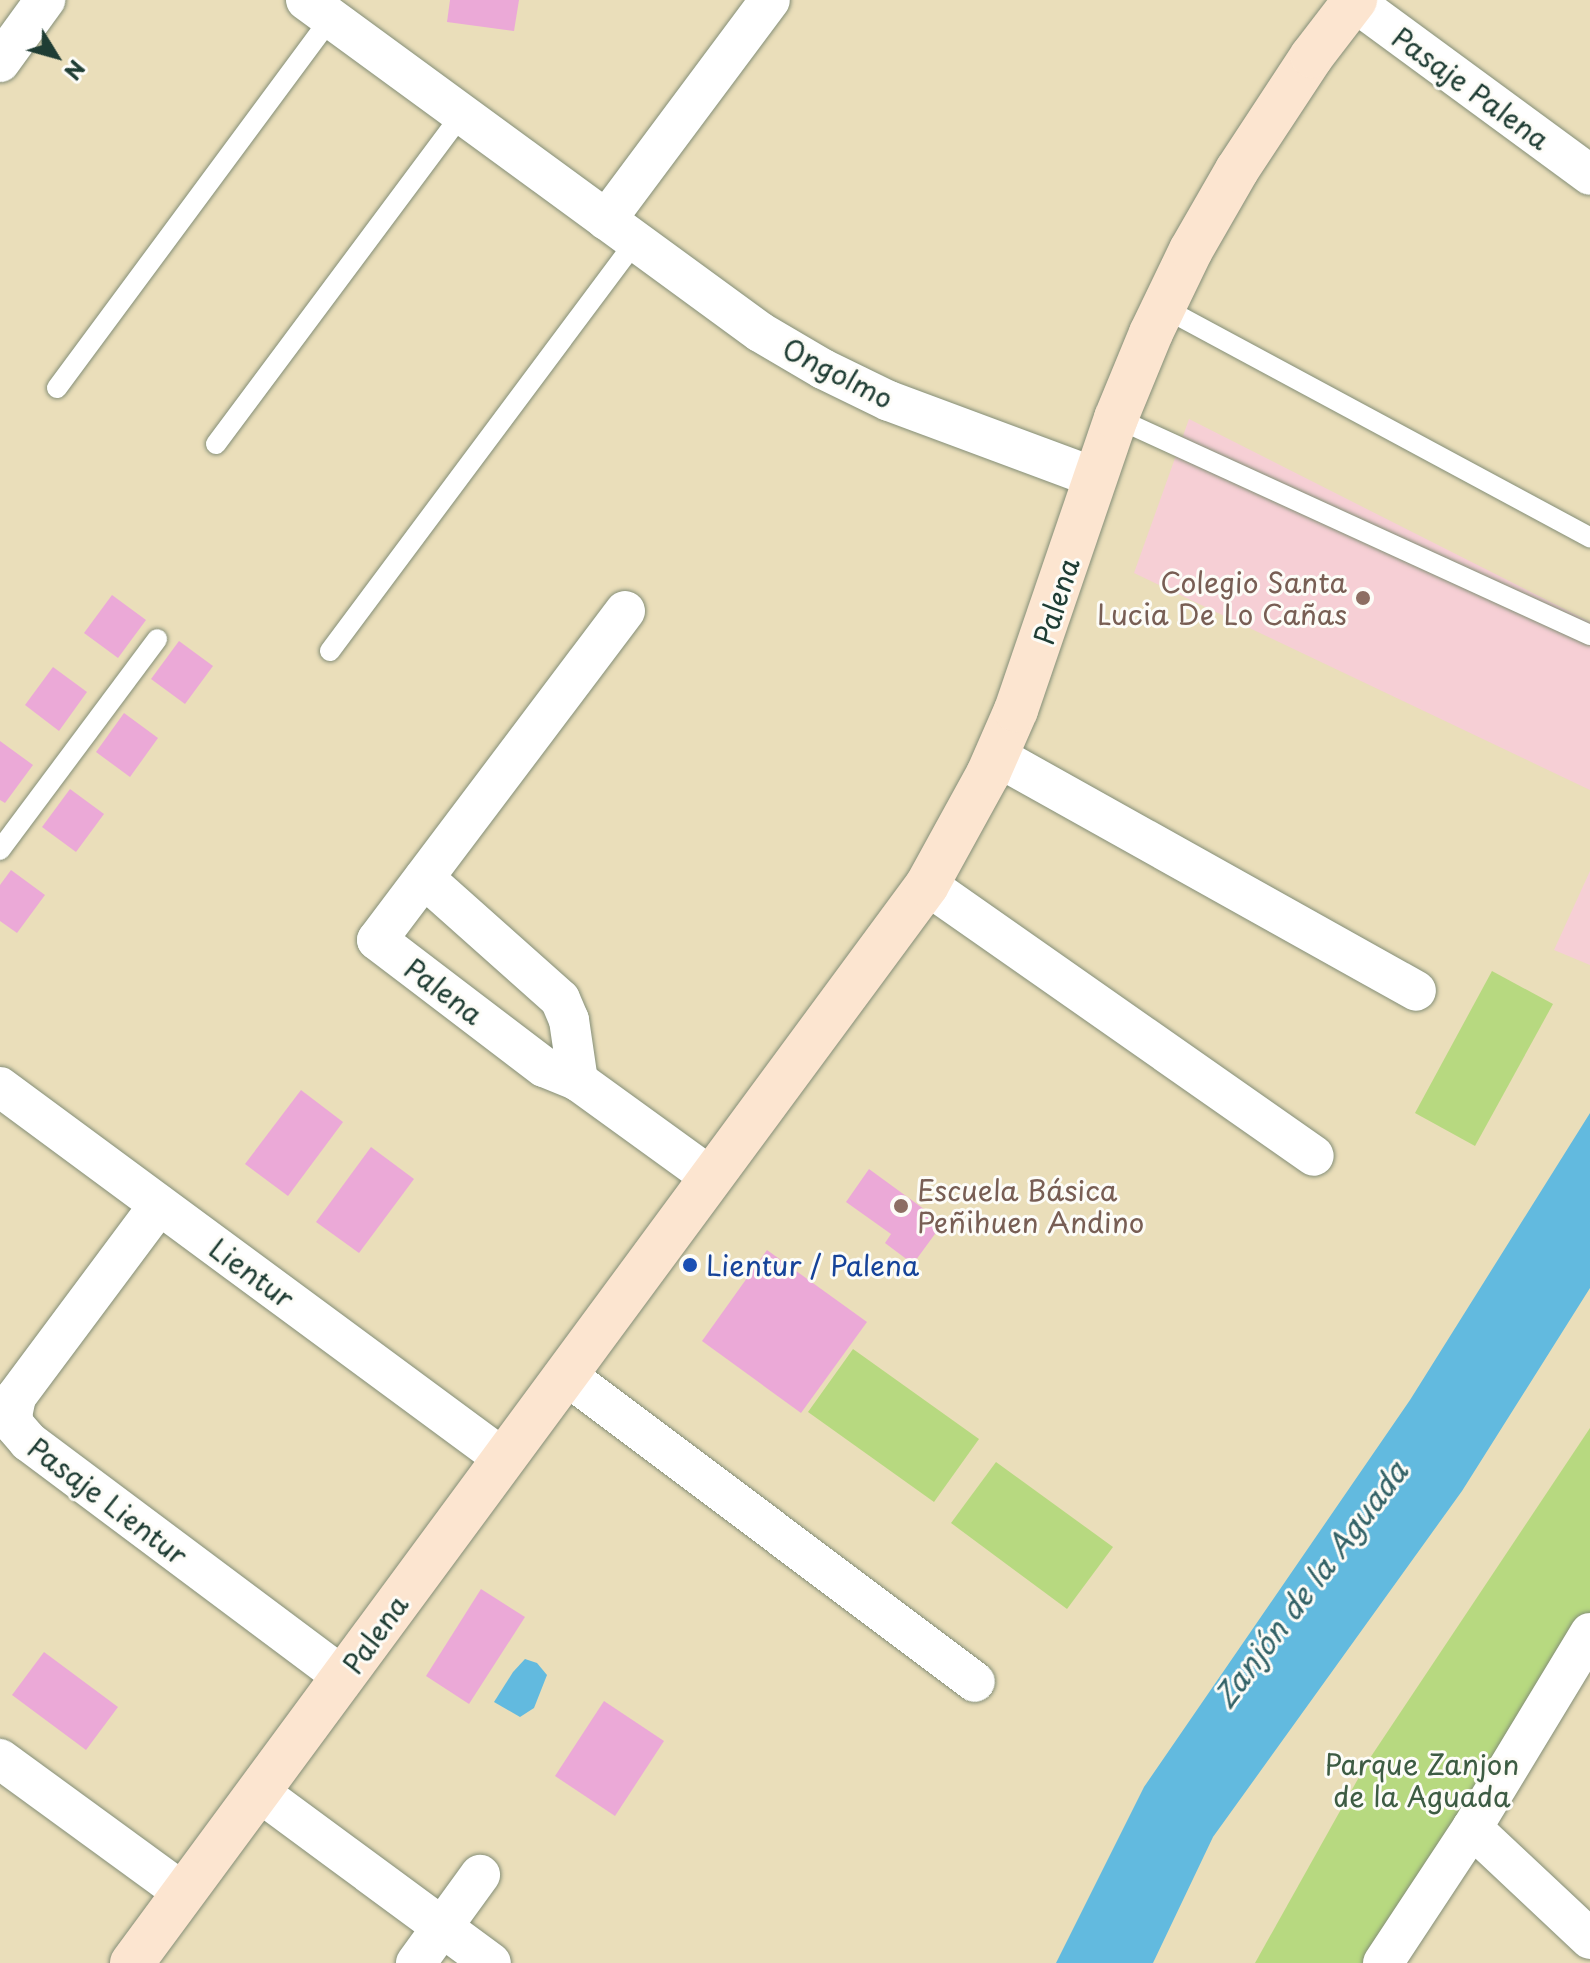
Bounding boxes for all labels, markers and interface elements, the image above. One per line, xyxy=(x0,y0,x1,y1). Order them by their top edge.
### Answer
north arrow xyxy=(16,16,96,96)
street label: Pasaje Palena xyxy=(1387,20,1555,156)
text: N xyxy=(57,54,94,88)
street label: Ongolmo xyxy=(777,331,899,415)
street label: Palena xyxy=(1026,553,1086,649)
place label: Colegio Santa Lucia De Lo Cañas xyxy=(1095,565,1347,631)
marker: Colegio Santa Lucia De Lo Cañas xyxy=(1354,589,1372,607)
street label: Palena xyxy=(398,951,490,1031)
place label: Escuela Básica Peñihuen Andino xyxy=(917,1173,1147,1239)
marker: Escuela Básica Peñihuen Andino xyxy=(892,1197,910,1215)
street label: Lientur xyxy=(203,1231,301,1315)
place label: Lientur / Palena xyxy=(706,1248,921,1282)
marker: Lientur / Palena xyxy=(681,1256,699,1274)
street label: Pasaje Lientur xyxy=(21,1430,195,1572)
water label: Zanjón de la Aguada xyxy=(1205,1453,1415,1715)
street label: Palena xyxy=(335,1588,415,1680)
park label: Parque Zanjon de la Aguada xyxy=(1325,1747,1519,1813)

